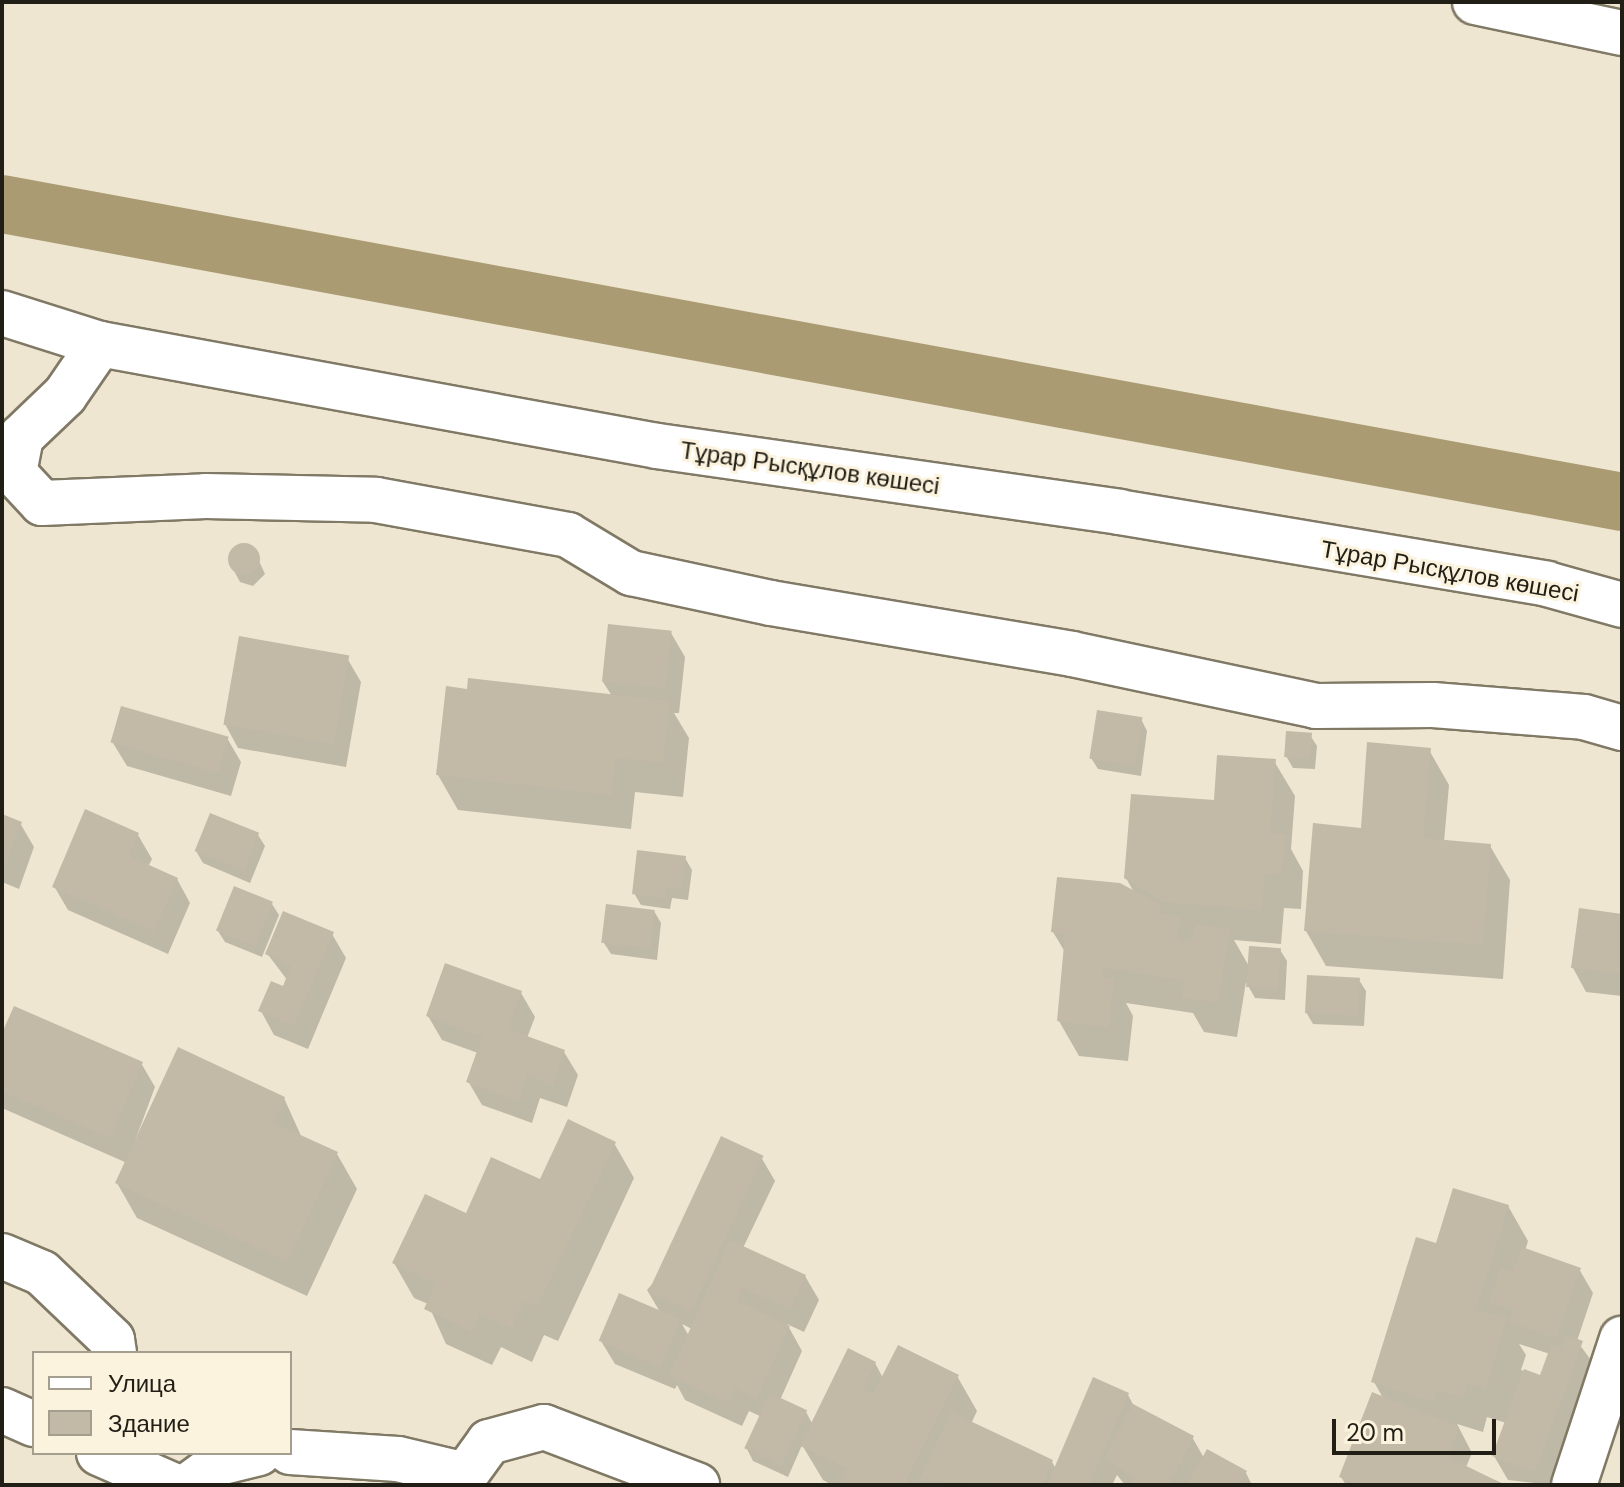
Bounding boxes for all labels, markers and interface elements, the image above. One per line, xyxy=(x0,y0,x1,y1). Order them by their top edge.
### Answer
street label: Тұрар Рысқұлов көшесі xyxy=(679,436,941,500)
street label: Тұрар Рысқұлов көшесі xyxy=(1319,534,1581,608)
legend xyxy=(32,1351,292,1455)
text: Улица xyxy=(108,1368,176,1399)
scale bar xyxy=(1336,1403,1500,1453)
text: Здание xyxy=(108,1408,190,1439)
text: 20 m xyxy=(1346,1417,1404,1448)

